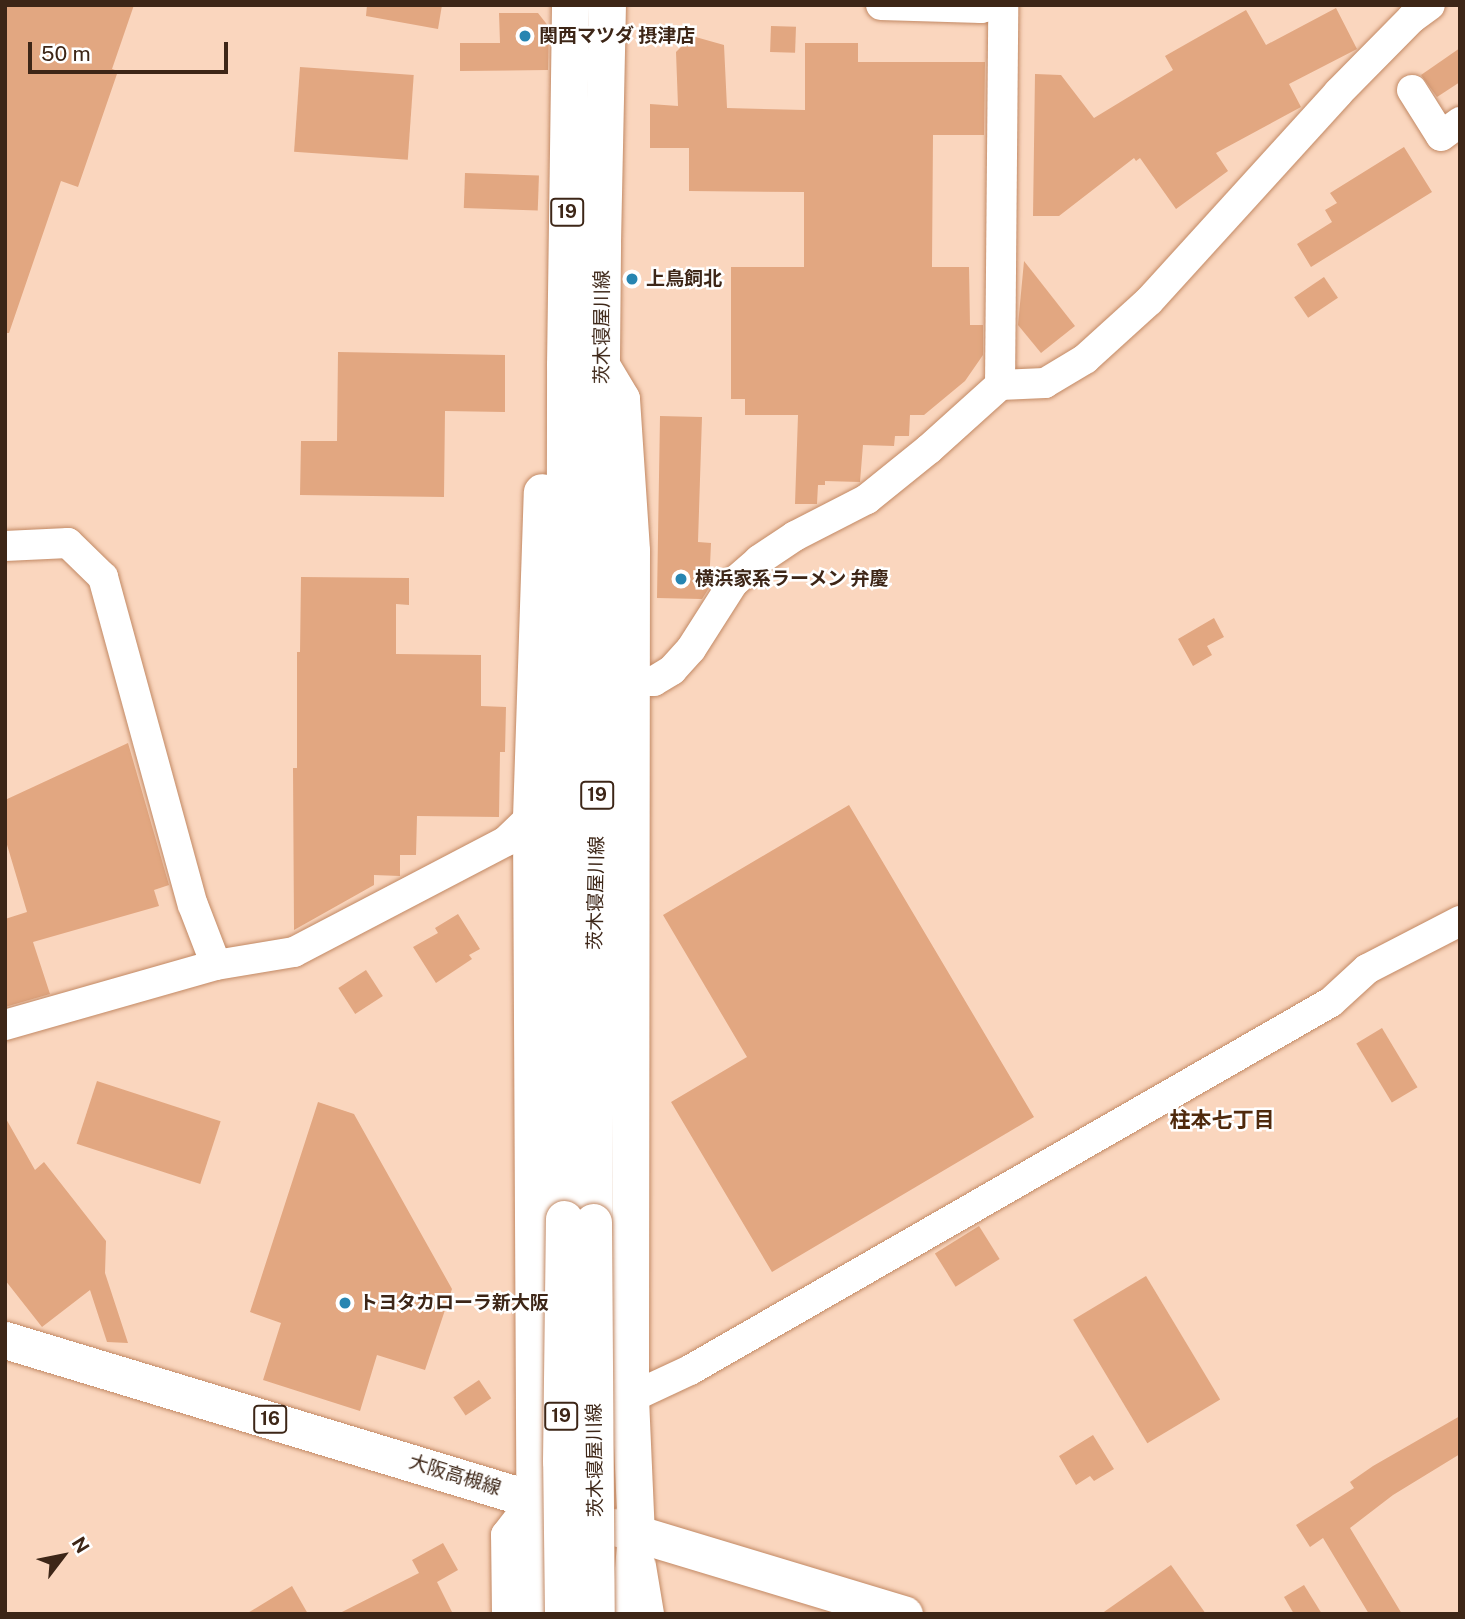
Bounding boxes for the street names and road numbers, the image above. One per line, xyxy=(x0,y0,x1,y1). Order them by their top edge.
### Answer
road number: 19 xyxy=(550,197,584,226)
street label: 茨木寝屋川線 xyxy=(591,270,613,384)
road number: 19 xyxy=(580,780,614,810)
street label: 茨木寝屋川線 xyxy=(584,836,608,950)
road number: 19 xyxy=(544,1401,578,1430)
street label: 茨木寝屋川線 xyxy=(583,1403,607,1517)
road number: 16 xyxy=(252,1404,288,1434)
street label: 大阪高槻線 xyxy=(406,1450,504,1500)

